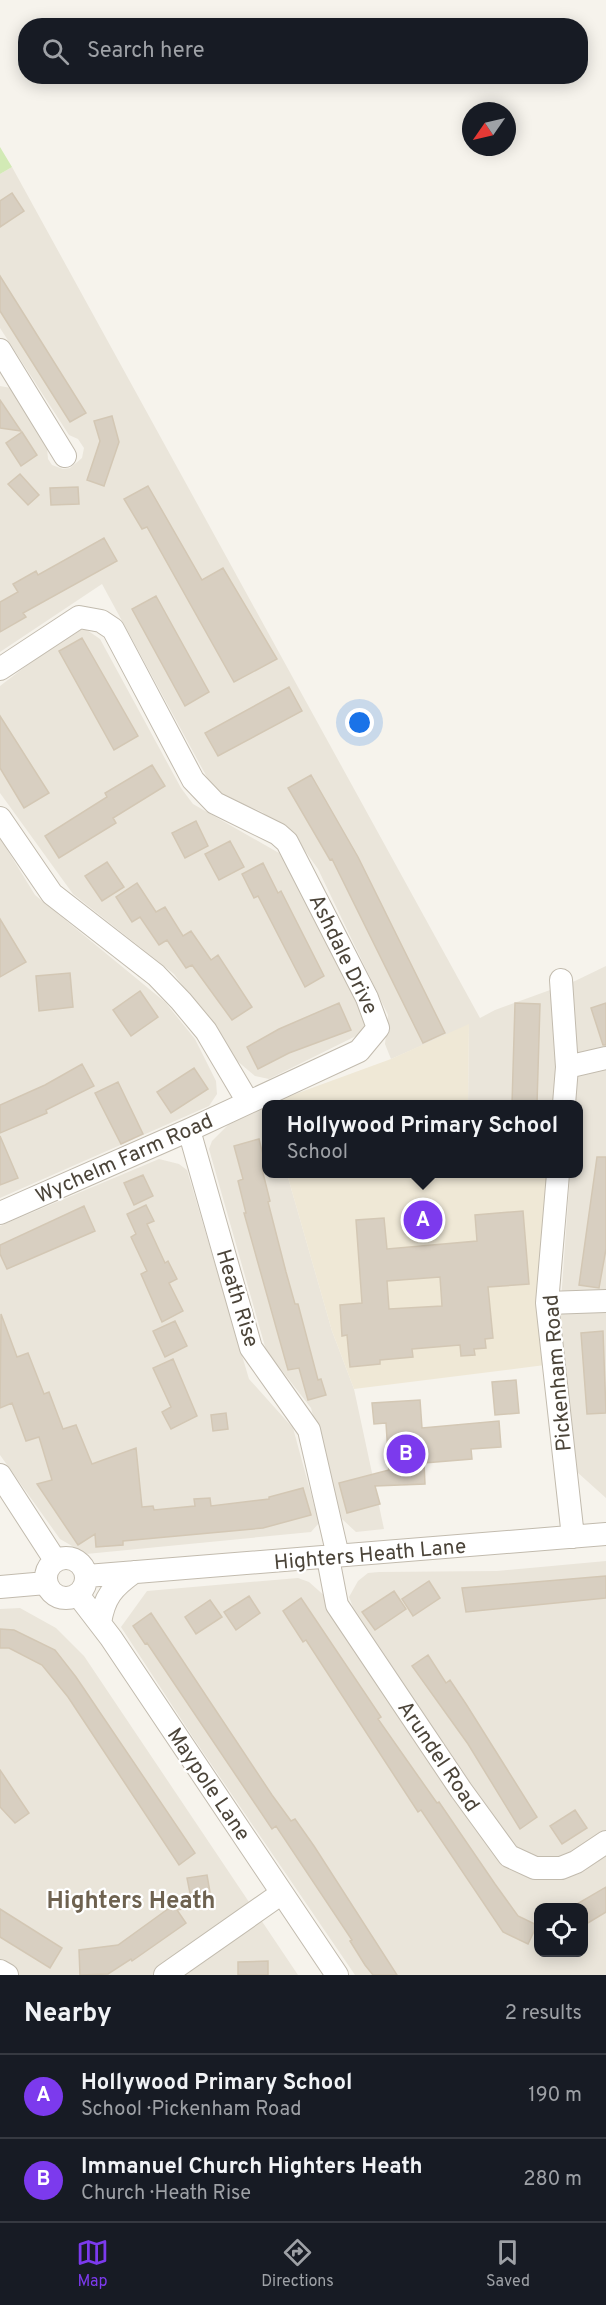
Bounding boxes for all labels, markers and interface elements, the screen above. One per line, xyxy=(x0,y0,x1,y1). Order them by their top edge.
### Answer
search box xyxy=(18,18,588,84)
icon: search xyxy=(39,35,72,68)
text: Search here xyxy=(87,38,205,65)
north arrow xyxy=(462,102,516,156)
your location xyxy=(345,708,374,737)
street label: Ashdale Drive xyxy=(302,890,383,1019)
popup xyxy=(262,1100,583,1178)
street label: Wychelm Farm Road xyxy=(32,1108,218,1211)
text: Hollywood Primary School xyxy=(287,1113,558,1140)
text: School xyxy=(287,1140,348,1166)
pin: A xyxy=(404,1198,442,1242)
street label: Heath Rise xyxy=(209,1246,264,1351)
street label: Pickenham Road xyxy=(538,1293,579,1452)
pin: B xyxy=(386,1432,426,1476)
street label: Highters Heath Lane xyxy=(273,1534,467,1577)
street label: Arundel Road xyxy=(391,1696,485,1818)
street label: Maypole Lane xyxy=(160,1723,256,1847)
district label: Highters Heath xyxy=(47,1887,215,1917)
map controls xyxy=(534,1903,588,1957)
button: locate xyxy=(534,1903,588,1957)
text: Nearby xyxy=(24,1998,112,2031)
text: 2 results xyxy=(505,2001,582,2027)
text: Hollywood Primary School xyxy=(81,2070,352,2097)
text: A xyxy=(36,2083,51,2109)
text: 190 m xyxy=(528,2083,582,2109)
text: School · Pickenham Road xyxy=(81,2097,301,2123)
text: Immanuel Church Highters Heath xyxy=(81,2154,422,2181)
text: B xyxy=(37,2167,50,2193)
text: 280 m xyxy=(523,2167,582,2193)
text: Church · Heath Rise xyxy=(81,2181,251,2207)
tab: Map xyxy=(76,2236,109,2292)
tab: Directions xyxy=(261,2236,334,2292)
tab: Saved xyxy=(486,2236,530,2292)

